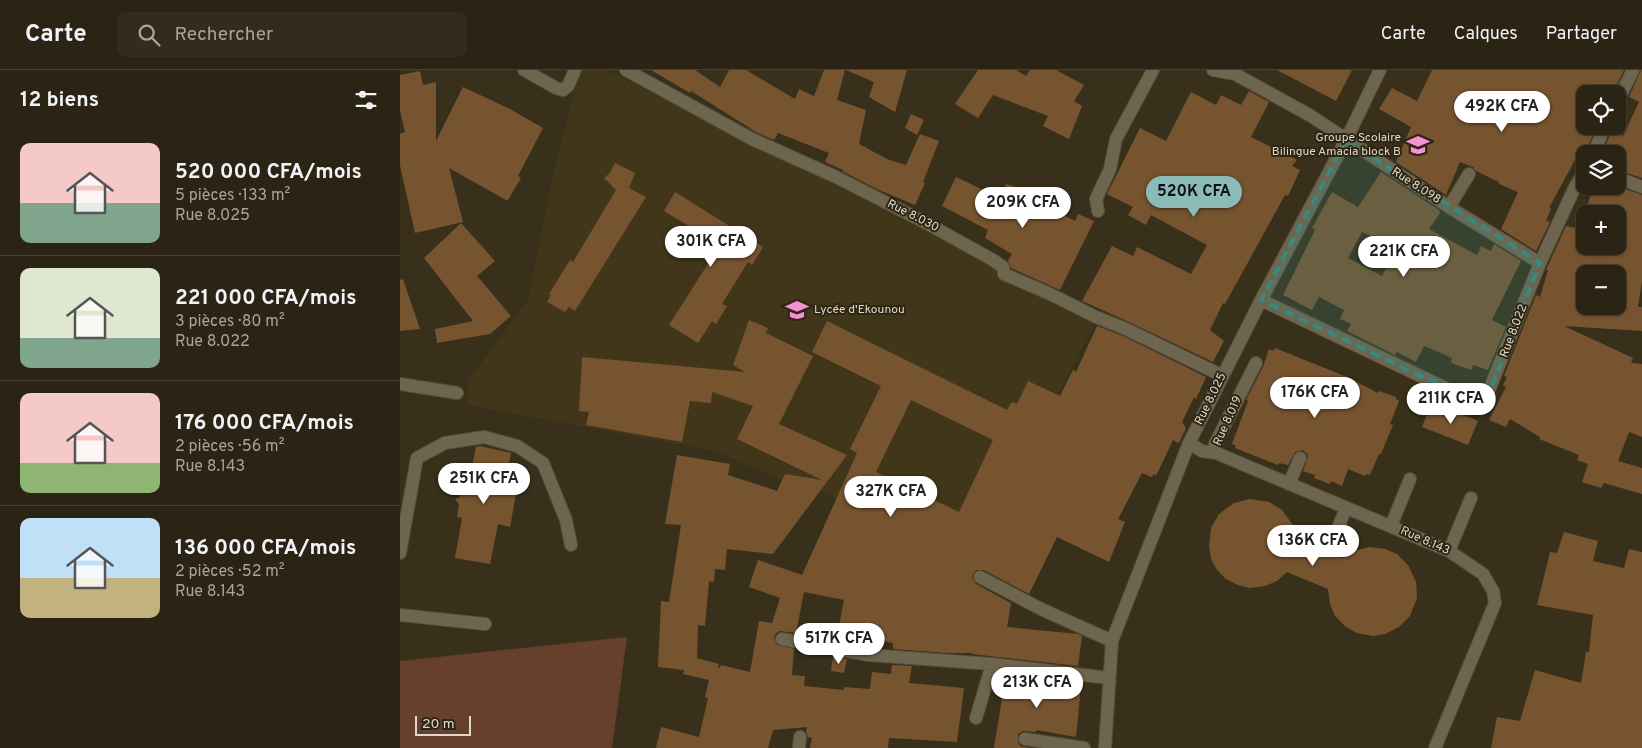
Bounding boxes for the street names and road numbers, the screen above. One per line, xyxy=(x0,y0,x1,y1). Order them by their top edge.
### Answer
street label: Rue 8.098 xyxy=(1388,164,1444,208)
street label: Rue 8.030 xyxy=(884,196,942,236)
street label: Rue 8.022 xyxy=(1496,302,1532,360)
street label: Rue 8.025 xyxy=(1191,370,1231,428)
street label: Rue 8.019 xyxy=(1210,393,1246,449)
street label: Rue 8.143 xyxy=(1398,523,1452,559)

